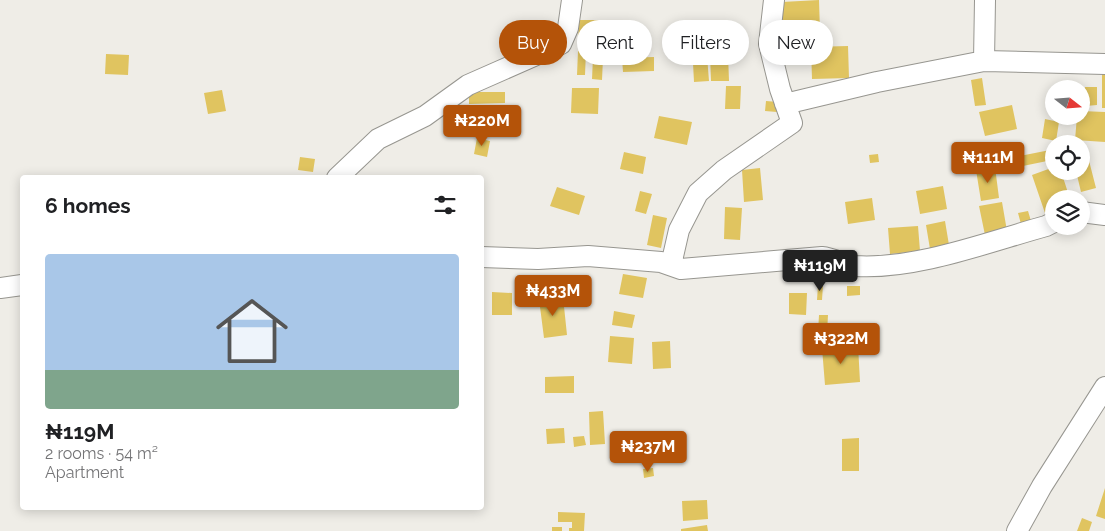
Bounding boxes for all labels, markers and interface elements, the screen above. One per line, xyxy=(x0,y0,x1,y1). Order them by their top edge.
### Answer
chip: Buy xyxy=(499,20,567,65)
chip: Rent xyxy=(577,20,652,65)
chip: Filters xyxy=(662,20,749,65)
chip: New xyxy=(759,20,833,65)
north arrow xyxy=(1045,80,1090,125)
map controls xyxy=(1045,80,1090,235)
pin: ₦220M xyxy=(447,104,517,147)
text: ₦220M xyxy=(454,111,510,130)
button: locate xyxy=(1045,135,1090,180)
pin: ₦111M xyxy=(953,142,1023,184)
text: ₦111M xyxy=(962,148,1014,167)
button: layers xyxy=(1045,190,1090,235)
icon: filters xyxy=(431,191,459,219)
text: 6 homes xyxy=(45,193,131,218)
pin: ₦119M xyxy=(785,250,855,292)
text: ₦119M xyxy=(794,256,846,275)
pin: ₦433M xyxy=(518,274,588,317)
text: ₦433M xyxy=(526,281,580,300)
icon: home xyxy=(207,286,297,376)
pin: ₦322M xyxy=(806,322,876,365)
text: ₦322M xyxy=(814,329,868,348)
text: ₦119M xyxy=(45,419,114,444)
pin: ₦237M xyxy=(613,430,683,473)
text: ₦237M xyxy=(621,437,675,456)
text: 2 rooms · 54 m² xyxy=(45,444,158,463)
text: Apartment xyxy=(45,463,124,482)

